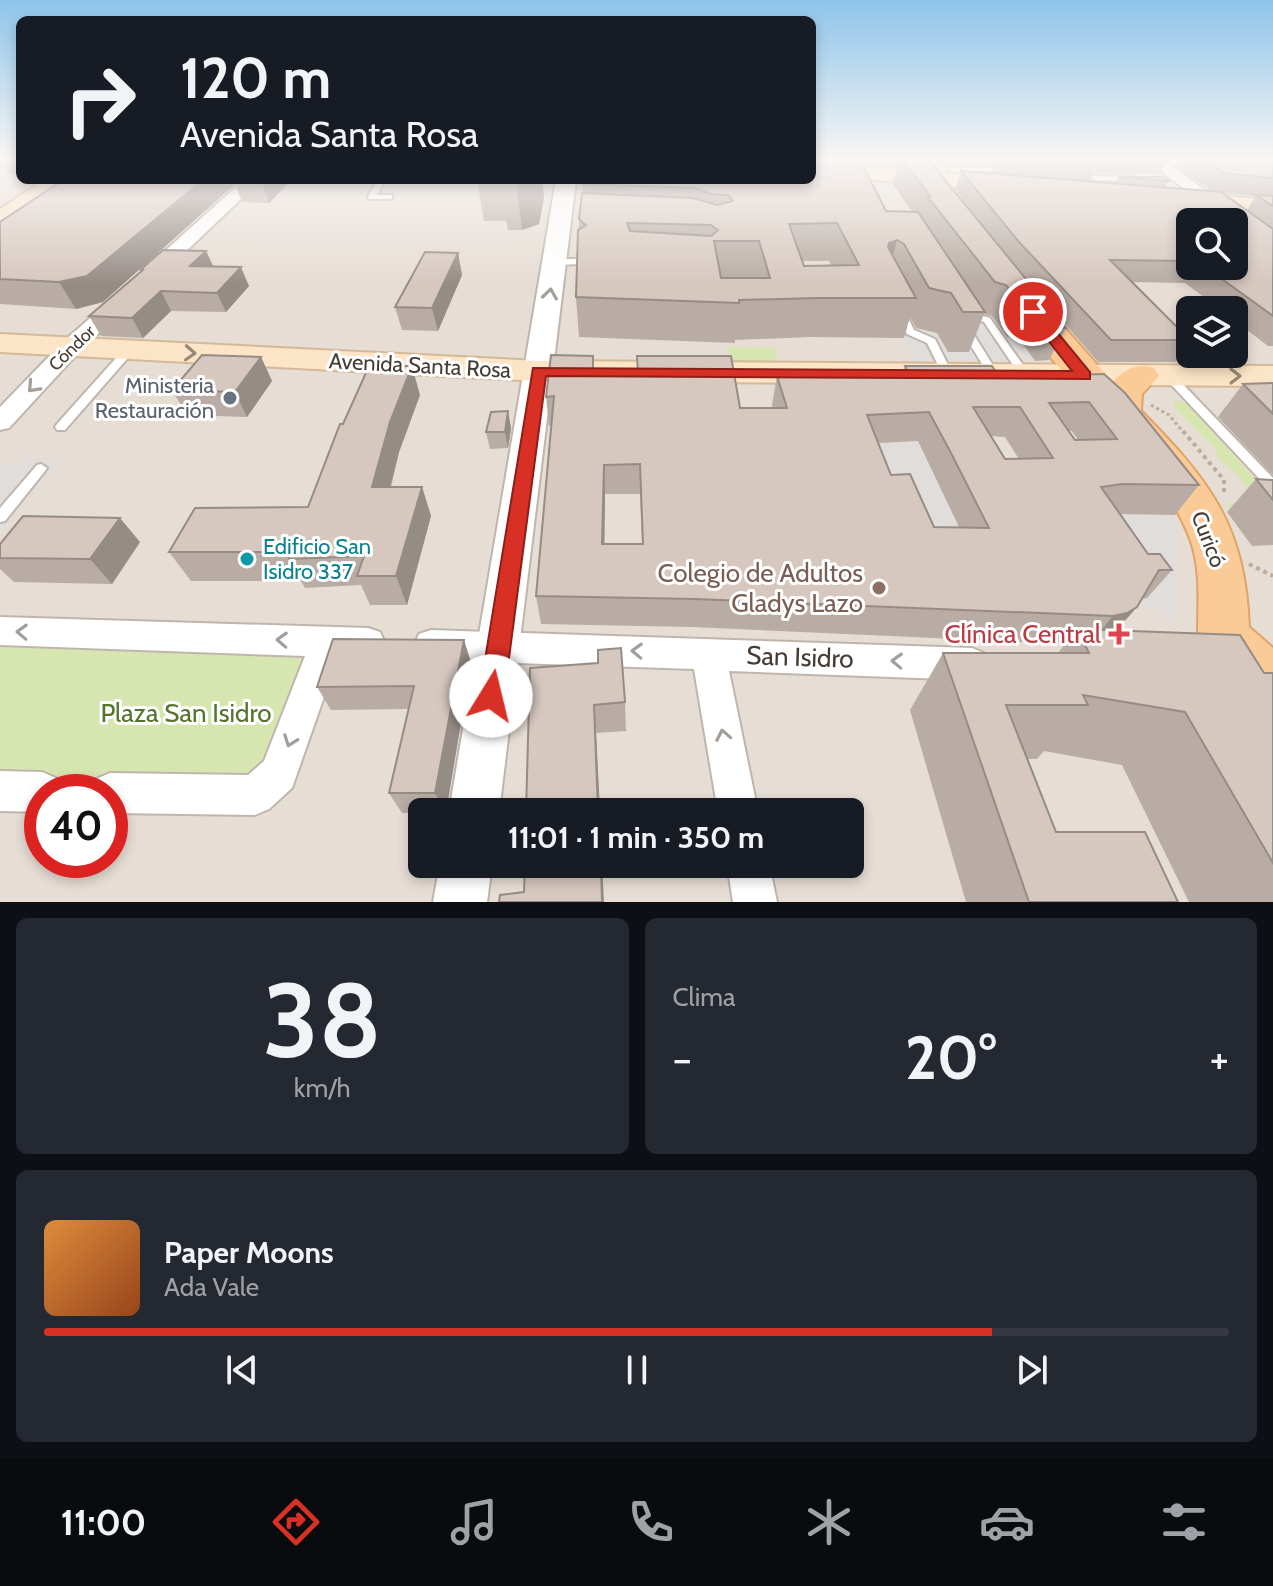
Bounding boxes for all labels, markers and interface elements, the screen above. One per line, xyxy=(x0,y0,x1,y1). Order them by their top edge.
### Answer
text: 120 m xyxy=(180,44,331,112)
icon: right xyxy=(48,48,152,152)
text: Avenida Santa Rosa xyxy=(180,112,479,156)
map controls xyxy=(1176,208,1248,368)
button: search xyxy=(1176,208,1248,280)
pin xyxy=(999,278,1067,346)
one-way arrow xyxy=(541,287,558,301)
icon: arrive xyxy=(1011,290,1055,334)
button: layers xyxy=(1176,296,1248,368)
street label: Cóndor xyxy=(44,320,100,375)
one-way arrow xyxy=(184,344,197,361)
street label: Avenida Santa Rosa xyxy=(328,347,512,384)
one-way arrow xyxy=(1229,367,1242,385)
place label: Ministeria Restauración xyxy=(95,372,214,424)
one-way arrow xyxy=(28,378,43,392)
marker: Ministeria Restauración xyxy=(221,389,239,407)
street label: Curicó xyxy=(1185,507,1232,571)
place label: Edificio San Isidro 337 xyxy=(263,533,371,585)
marker: Edificio San Isidro 337 xyxy=(238,550,256,568)
place label: Colegio de Adultos Gladys Lazo xyxy=(658,557,863,619)
marker: Colegio de Adultos Gladys Lazo xyxy=(870,579,888,597)
place label: Clínica Central xyxy=(944,618,1101,650)
one-way arrow xyxy=(15,623,28,640)
marker: Clínica Central xyxy=(1108,623,1130,645)
one-way arrow xyxy=(275,632,288,649)
street label: San Isidro xyxy=(746,639,854,675)
one-way arrow xyxy=(630,642,643,660)
one-way arrow xyxy=(890,653,903,670)
position arrow xyxy=(449,654,533,738)
park label: Plaza San Isidro xyxy=(100,697,272,729)
one-way arrow xyxy=(716,729,733,742)
one-way arrow xyxy=(284,733,300,747)
speed limit sign: 40 xyxy=(24,774,128,878)
text: 11:01 · 1 min · 350 m xyxy=(508,819,764,856)
text: 38 xyxy=(263,957,382,1083)
text: Clima xyxy=(673,981,735,1013)
text: 20° xyxy=(905,1021,996,1094)
text: − xyxy=(673,1032,692,1085)
text: + xyxy=(1210,1032,1229,1085)
text: km/h xyxy=(294,1072,351,1104)
text: Paper Moons xyxy=(164,1234,334,1271)
text: Ada Vale xyxy=(164,1271,259,1303)
icon: previous xyxy=(220,1348,264,1392)
icon: pause xyxy=(615,1348,659,1392)
icon: next xyxy=(1010,1348,1054,1392)
icon: directions xyxy=(268,1494,324,1550)
icon: music xyxy=(446,1494,502,1550)
icon: phone xyxy=(623,1494,679,1550)
icon: climate xyxy=(801,1494,857,1550)
icon: car xyxy=(979,1494,1035,1550)
icon: filters xyxy=(1156,1494,1212,1550)
text: 11:00 xyxy=(61,1500,146,1544)

